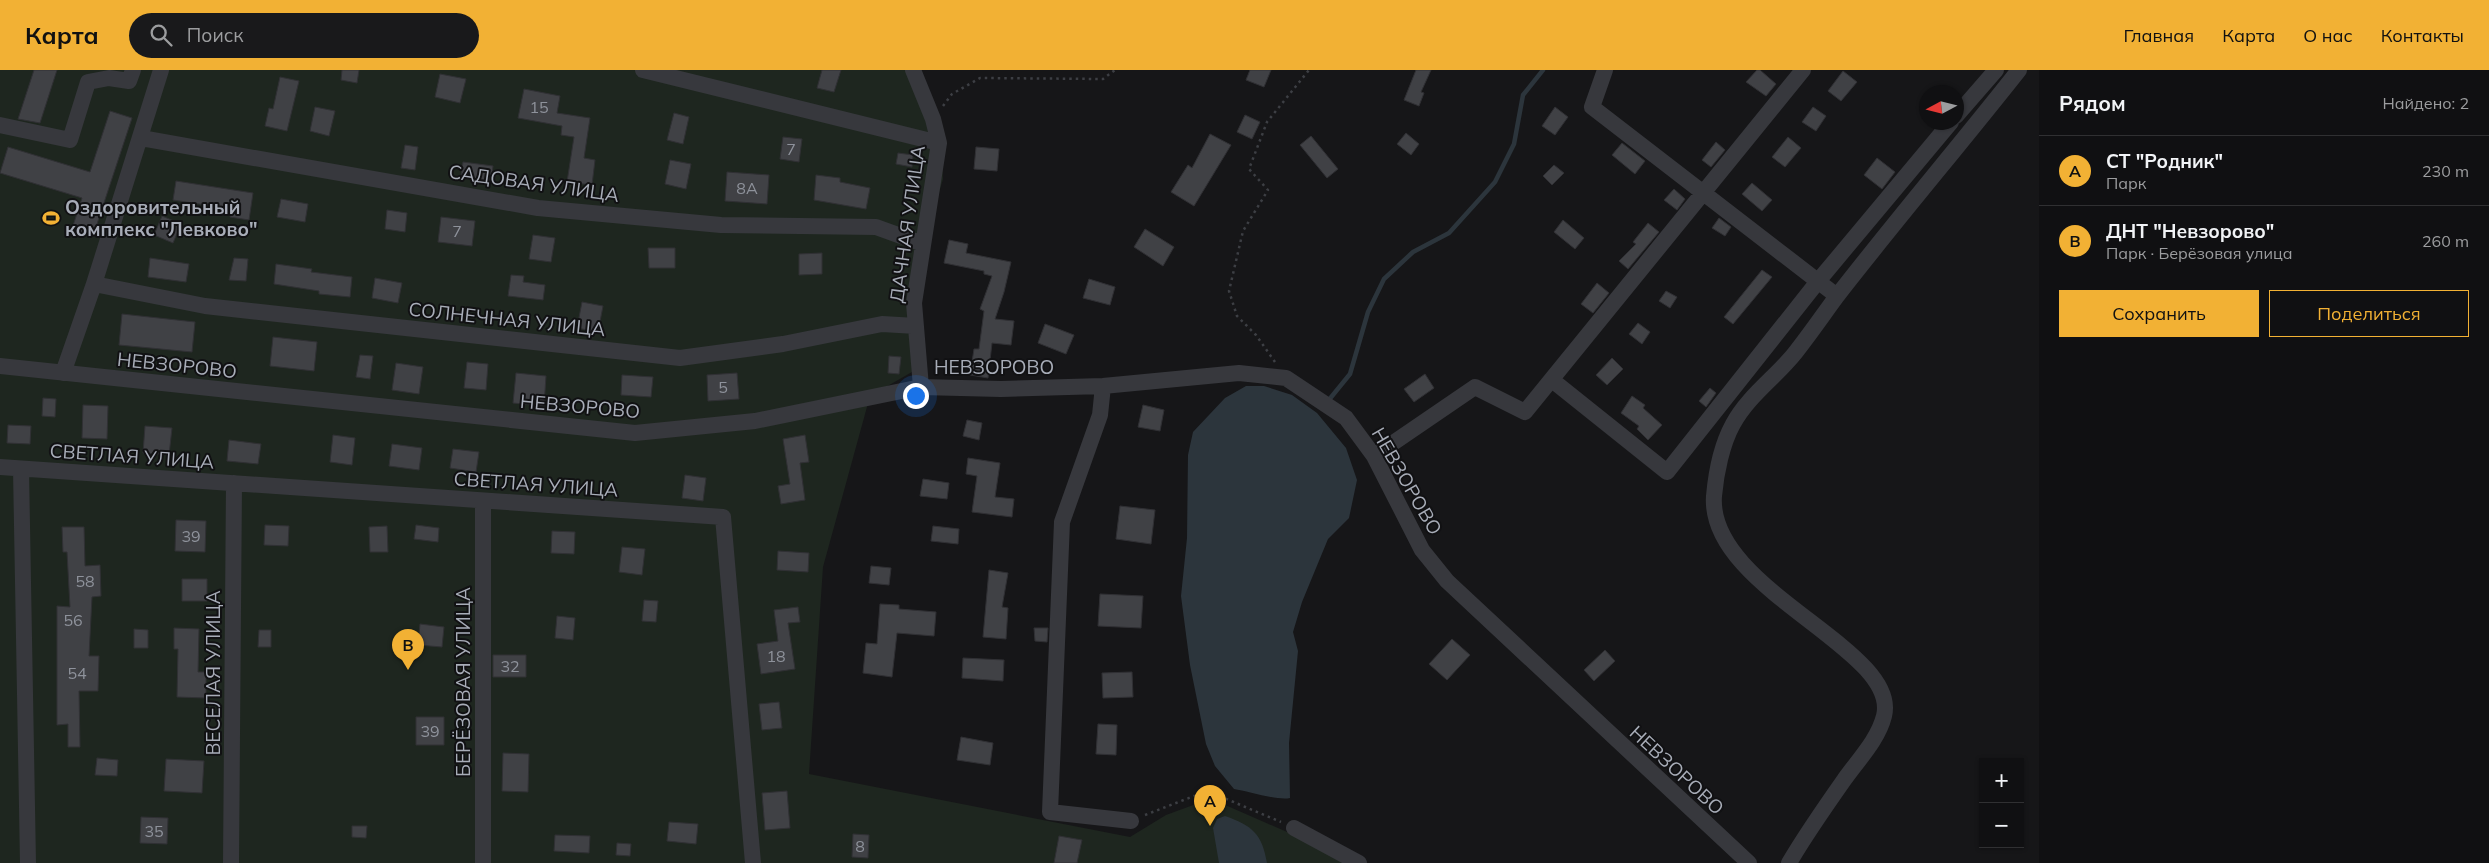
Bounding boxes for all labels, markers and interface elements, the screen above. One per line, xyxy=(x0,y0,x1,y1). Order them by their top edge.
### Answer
search box xyxy=(129,13,479,58)
text: Карта xyxy=(25,20,99,50)
icon: search xyxy=(147,21,175,49)
text: Поиск xyxy=(187,23,244,47)
text: Главная xyxy=(2124,24,2194,47)
text: Карта xyxy=(2222,24,2275,47)
text: О нас xyxy=(2303,24,2353,47)
text: Контакты xyxy=(2381,24,2464,47)
north arrow xyxy=(1919,85,1964,130)
text: Рядом xyxy=(2059,90,2126,116)
text: Найдено: 2 xyxy=(2383,93,2469,113)
house number: 15 xyxy=(529,97,549,117)
house number: 7 xyxy=(786,139,796,159)
street label: ДАЧНАЯ УЛИЦА xyxy=(884,144,930,304)
text: СТ "Родник" xyxy=(2106,149,2223,173)
street label: САДОВАЯ УЛИЦА xyxy=(447,159,621,207)
text: A xyxy=(2069,161,2081,181)
text: 230 m xyxy=(2422,161,2469,181)
text: Парк xyxy=(2106,173,2146,193)
house number: 8А xyxy=(736,178,758,198)
place label: Оздоровительный комплекс "Левково" xyxy=(65,195,258,241)
sports icon: Оздоровительный комплекс "Левково" xyxy=(41,208,61,228)
text: ДНТ "Невзорово" xyxy=(2106,219,2274,243)
house number: 7 xyxy=(452,221,462,241)
text: B xyxy=(2069,231,2081,251)
text: 260 m xyxy=(2422,231,2469,251)
text: Парк · Берёзовая улица xyxy=(2106,243,2292,263)
button: Сохранить xyxy=(2059,290,2259,337)
button: Поделиться xyxy=(2269,290,2469,337)
street label: СОЛНЕЧНАЯ УЛИЦА xyxy=(407,297,607,341)
street label: НЕВЗОРОВО xyxy=(116,347,238,383)
street label: НЕВЗОРОВО xyxy=(934,355,1054,379)
house number: 5 xyxy=(718,377,728,397)
your location xyxy=(903,383,929,409)
street label: НЕВЗОРОВО xyxy=(519,389,641,423)
street label: НЕВЗОРОВО xyxy=(1367,423,1447,539)
street label: СВЕТЛАЯ УЛИЦА xyxy=(49,438,215,474)
street label: СВЕТЛАЯ УЛИЦА xyxy=(453,466,619,502)
house number: 39 xyxy=(181,526,201,546)
house number: 58 xyxy=(75,571,95,591)
street label: БЕРЁЗОВАЯ УЛИЦА xyxy=(451,587,475,777)
street label: ВЕСЕЛАЯ УЛИЦА xyxy=(201,590,225,756)
house number: 56 xyxy=(63,610,83,630)
pin: B xyxy=(392,629,424,670)
house number: 18 xyxy=(766,646,786,666)
house number: 32 xyxy=(500,656,520,676)
house number: 54 xyxy=(67,663,87,683)
street label: НЕВЗОРОВО xyxy=(1625,720,1729,820)
house number: 39 xyxy=(420,721,440,741)
map controls xyxy=(1979,758,2024,848)
button: + xyxy=(1979,758,2024,803)
pin: A xyxy=(1194,785,1226,826)
button: − xyxy=(1979,803,2024,848)
house number: 35 xyxy=(144,821,164,841)
house number: 8 xyxy=(855,836,865,856)

